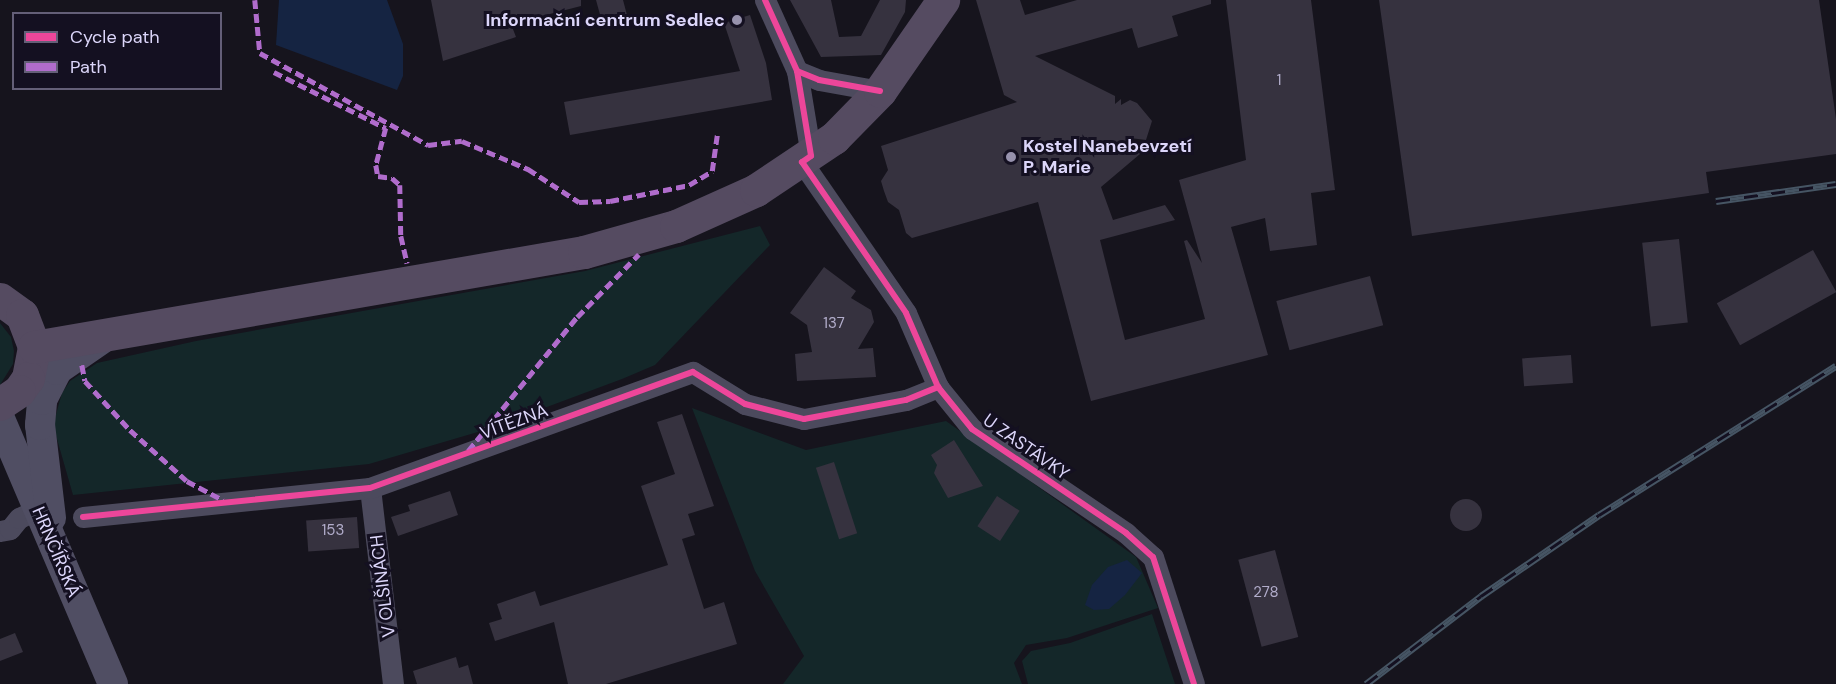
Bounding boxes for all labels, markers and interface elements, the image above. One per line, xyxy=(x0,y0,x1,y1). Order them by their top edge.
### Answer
place label: Informační centrum Sedlec xyxy=(485,9,725,31)
legend xyxy=(12,12,222,90)
marker: Informační centrum Sedlec xyxy=(730,13,744,27)
text: Cycle path xyxy=(70,25,160,49)
text: Path xyxy=(70,55,107,79)
house number: 1 xyxy=(1277,72,1281,90)
place label: Kostel Nanebevzetí P. Marie xyxy=(1023,136,1192,178)
marker: Kostel Nanebevzetí P. Marie xyxy=(1004,150,1018,164)
house number: 137 xyxy=(823,315,845,333)
street label: VÍTĚZNÁ xyxy=(477,400,551,444)
street label: U ZASTÁVKY xyxy=(979,409,1073,485)
street label: HRNČÍŘSKÁ xyxy=(27,504,85,600)
house number: 153 xyxy=(322,522,344,540)
street label: V OLŠINÁCH xyxy=(366,533,400,639)
house number: 278 xyxy=(1253,584,1279,602)

